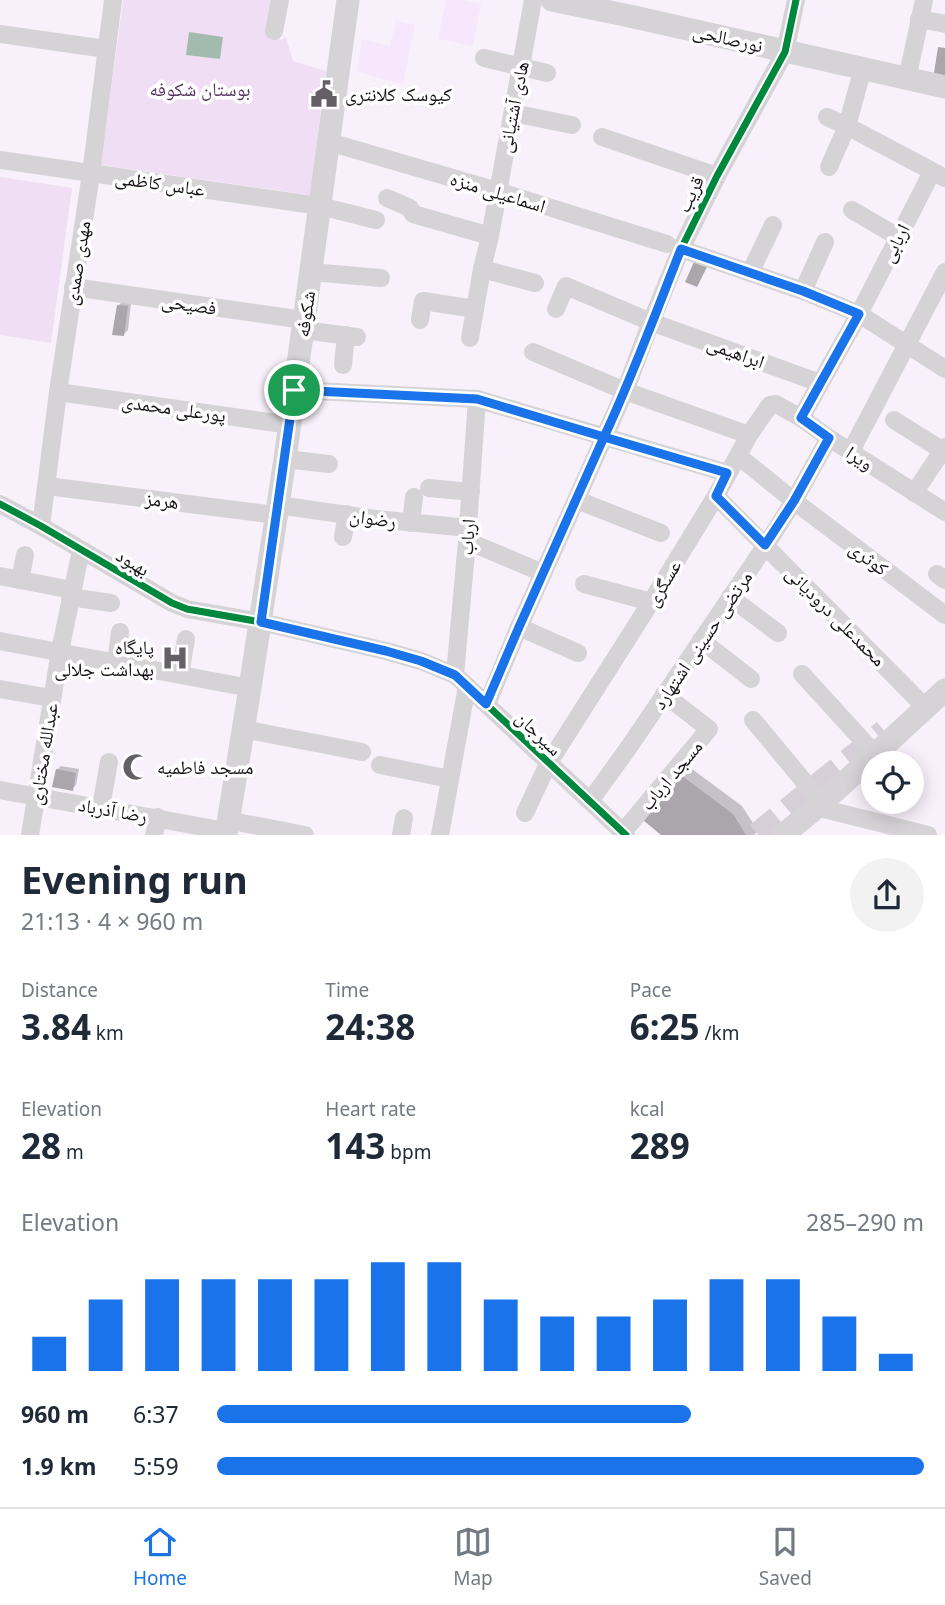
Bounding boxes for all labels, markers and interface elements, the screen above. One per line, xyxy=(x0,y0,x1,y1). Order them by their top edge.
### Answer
street label: نورصالحی xyxy=(691,17,765,59)
street label: هادی آشتیانی xyxy=(491,59,535,155)
park label: بوستان شکوفه xyxy=(149,76,251,102)
public building icon: کیوسک کلانتری xyxy=(309,79,339,109)
place label: کیوسک کلانتری xyxy=(345,81,452,107)
street label: عباس کاظمی xyxy=(113,164,207,202)
street label: اسماعیلی منزه xyxy=(447,165,549,219)
street label: قریب xyxy=(670,171,710,217)
street label: مهدی صمدی xyxy=(58,219,96,307)
street label: اربابی xyxy=(874,219,916,267)
street label: فصیحی xyxy=(160,287,218,321)
street label: شکوفه xyxy=(289,289,321,339)
street label: ابراهیمی xyxy=(704,330,768,374)
pin xyxy=(264,360,324,420)
icon: arrive xyxy=(275,371,313,409)
street label: پورعلی محمدی xyxy=(120,388,228,428)
street label: ویرا xyxy=(841,440,879,476)
street label: هرمز xyxy=(143,485,180,515)
street label: رضوان xyxy=(348,502,398,534)
street label: ارباب xyxy=(453,518,481,556)
street label: کوثری xyxy=(844,535,894,581)
street label: بهبود xyxy=(111,542,155,582)
street label: عسگری xyxy=(639,554,687,611)
street label: محمدعلی درودیانی xyxy=(780,560,892,672)
street label: مرتضی حسینی اشتهارد xyxy=(646,566,758,714)
place label: پایگاه بهداشت جلالی xyxy=(54,634,154,682)
hospital icon: پایگاه بهداشت جلالی xyxy=(160,643,190,673)
street label: عبدالله مختاری xyxy=(22,701,64,807)
street label: سیرجان xyxy=(510,705,568,761)
street label: مسجد ارباب xyxy=(634,734,708,816)
map controls xyxy=(861,751,924,814)
button: locate xyxy=(861,751,924,814)
mosque icon: مسجد فاطمیه xyxy=(121,752,151,782)
place label: مسجد فاطمیه xyxy=(157,754,253,780)
street label: رضا آذرباد xyxy=(76,791,150,829)
text: Evening run xyxy=(21,853,248,905)
button: share xyxy=(850,858,924,932)
text: 21:13 · 4 × 960 m xyxy=(21,905,203,937)
text: Distance xyxy=(21,977,98,1003)
text: Time xyxy=(325,977,369,1003)
text: Pace xyxy=(630,977,672,1003)
text: 3.84 xyxy=(21,1003,91,1050)
text: 24:38 xyxy=(325,1003,415,1050)
text: 6:25 xyxy=(630,1003,700,1050)
text: km xyxy=(91,1020,124,1046)
text: /km xyxy=(700,1020,739,1046)
text: Elevation xyxy=(21,1096,102,1122)
text: Heart rate xyxy=(325,1096,416,1122)
text: kcal xyxy=(630,1096,664,1122)
text: 28 xyxy=(21,1122,61,1169)
text: 143 xyxy=(325,1122,385,1169)
text: 289 xyxy=(630,1122,690,1169)
text: m xyxy=(61,1139,84,1165)
text: bpm xyxy=(385,1139,431,1165)
text: Elevation xyxy=(21,1206,119,1238)
text: 285–290 m xyxy=(806,1206,924,1238)
text: 960 m xyxy=(21,1398,89,1430)
text: 6:37 xyxy=(133,1398,179,1430)
text: 1.9 km xyxy=(21,1450,96,1482)
text: 5:59 xyxy=(133,1450,179,1482)
tab: Home xyxy=(133,1523,187,1591)
tab: Map xyxy=(453,1523,493,1591)
tab: Saved xyxy=(759,1523,812,1591)

